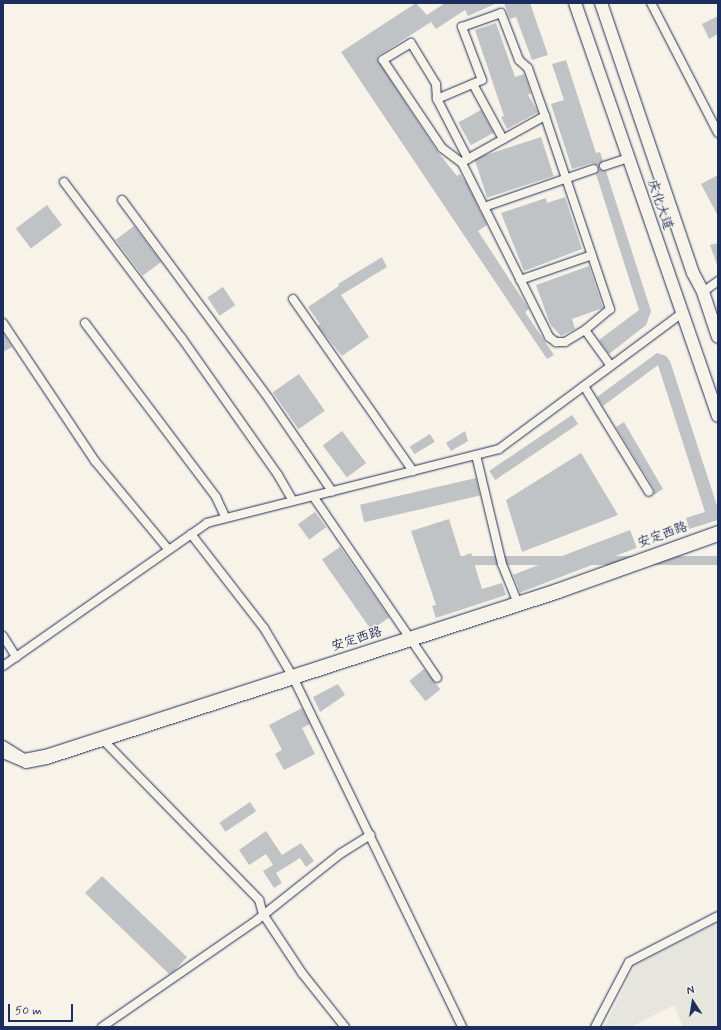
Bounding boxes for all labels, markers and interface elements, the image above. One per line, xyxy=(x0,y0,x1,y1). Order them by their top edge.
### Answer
street label: 庆化大道 xyxy=(643,178,675,232)
street label: 安定西路 xyxy=(636,520,690,552)
street label: 安定西路 xyxy=(330,625,384,655)
north arrow xyxy=(673,982,713,1022)
text: N xyxy=(685,983,696,998)
scale bar xyxy=(10,996,75,1022)
text: 50 m xyxy=(15,1003,42,1019)

